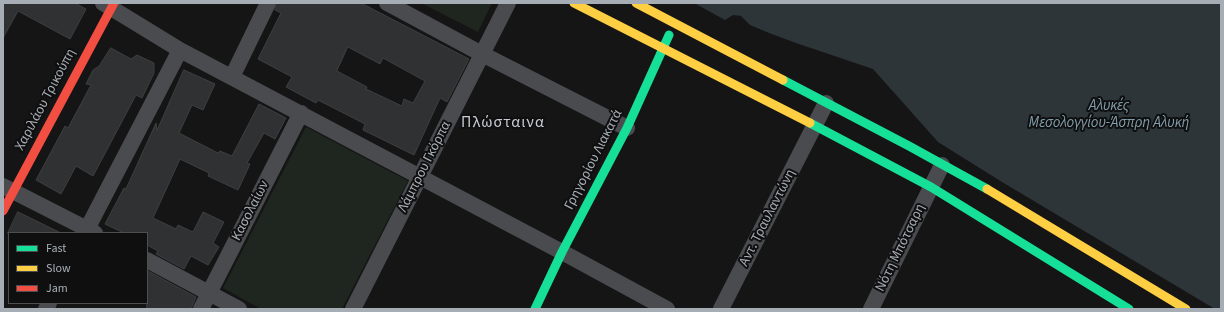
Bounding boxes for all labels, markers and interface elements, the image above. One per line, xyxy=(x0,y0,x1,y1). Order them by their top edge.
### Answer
street label: Χαριλάου Τρικούπη xyxy=(12,46,80,154)
water label: Αλυκές Μεσολογγίου-Άσπρη Αλυκή xyxy=(1029,98,1189,133)
street label: Γρηγορίου Λιακατά xyxy=(561,107,627,213)
district label: Πλώσταινα xyxy=(461,113,545,133)
street label: Λάμπρου Γκόρπα xyxy=(395,119,455,215)
street label: Αντ. Τραυλαντώνη xyxy=(736,167,800,269)
street label: Κασολαίων xyxy=(229,178,273,244)
street label: Νότη Μπότσαρη xyxy=(873,201,929,295)
legend xyxy=(8,232,148,304)
text: Fast xyxy=(46,240,66,257)
text: Slow xyxy=(46,260,71,277)
text: Jam xyxy=(46,280,68,297)

